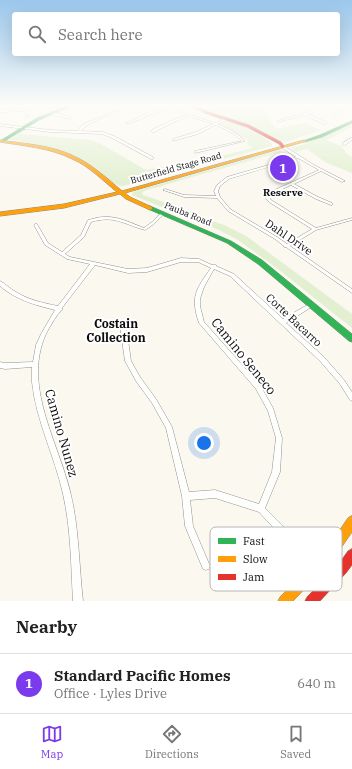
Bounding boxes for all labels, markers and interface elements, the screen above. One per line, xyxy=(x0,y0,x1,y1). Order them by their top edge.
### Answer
search box xyxy=(12,12,340,56)
icon: search xyxy=(26,23,48,45)
text: Search here xyxy=(58,25,143,44)
street label: Butterfield Stage Road xyxy=(129,149,223,186)
pin: 1 xyxy=(270,153,296,183)
district label: Reserve xyxy=(263,186,303,199)
street label: Pauba Road xyxy=(163,199,214,228)
street label: Dahl Drive xyxy=(263,216,315,258)
street label: Corte Bacarro xyxy=(263,290,325,350)
street label: Camino Seneco xyxy=(207,314,280,398)
district label: Costain Collection xyxy=(86,316,146,345)
street label: Camino Nunez xyxy=(41,387,82,479)
your location xyxy=(194,433,214,453)
legend xyxy=(210,527,342,591)
text: Fast xyxy=(243,534,265,548)
text: Slow xyxy=(243,552,268,566)
text: Jam xyxy=(243,570,265,584)
text: Nearby xyxy=(16,616,77,638)
text: Standard Pacific Homes xyxy=(54,666,231,685)
text: 1 xyxy=(25,675,33,692)
text: 640 m xyxy=(297,675,336,692)
text: Office · Lyles Drive xyxy=(54,685,167,702)
tab: Map xyxy=(41,723,63,761)
tab: Directions xyxy=(145,723,199,761)
tab: Saved xyxy=(280,723,311,761)

